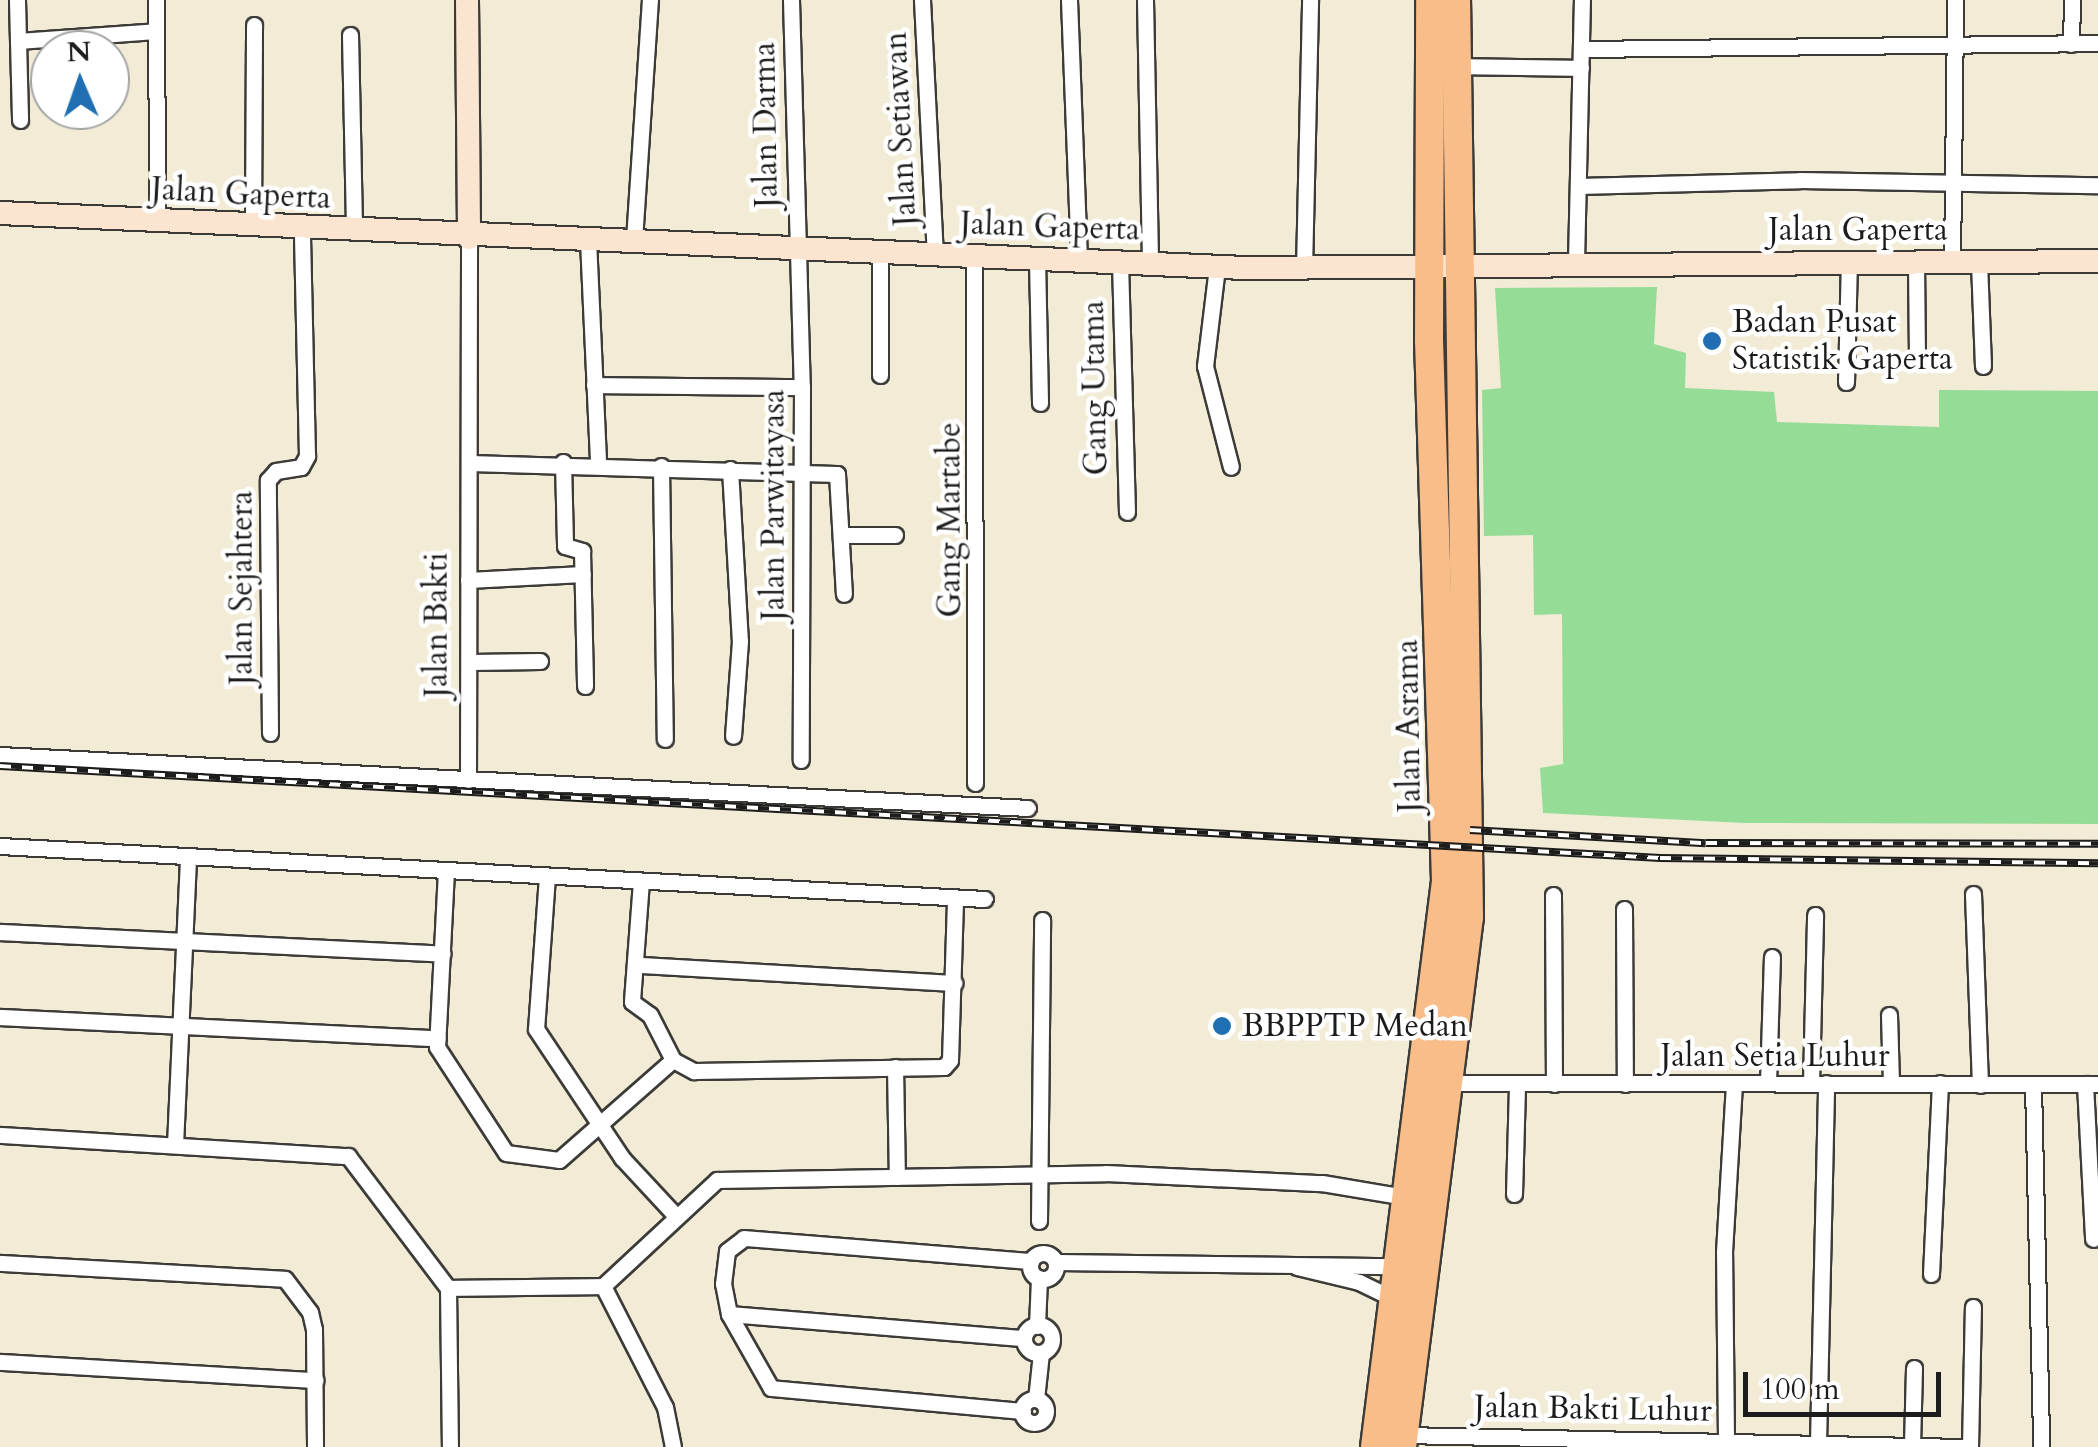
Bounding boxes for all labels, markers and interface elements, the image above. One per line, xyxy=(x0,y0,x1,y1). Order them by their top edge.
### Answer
north arrow xyxy=(30,30,130,130)
street label: Jalan Setiawan xyxy=(877,31,925,227)
text: N xyxy=(66,33,92,71)
street label: Jalan Darma xyxy=(745,42,787,208)
street label: Jalan Gaperta xyxy=(150,170,332,218)
street label: Jalan Gaperta xyxy=(960,205,1140,249)
street label: Jalan Gaperta xyxy=(1768,211,1948,249)
street label: Gang Utama xyxy=(1074,300,1116,476)
place label: Badan Pusat Statistik Gaperta xyxy=(1732,304,1953,379)
marker: Badan Pusat Statistik Gaperta xyxy=(1701,330,1723,352)
street label: Jalan Parwitayasa xyxy=(755,389,793,621)
street label: Gang Martabe xyxy=(931,422,969,618)
street label: Jalan Sejahtera xyxy=(223,491,261,685)
street label: Jalan Bakti xyxy=(418,552,456,698)
street label: Jalan Asrama xyxy=(1388,639,1430,813)
place label: BBPPTP Medan xyxy=(1242,1007,1468,1045)
marker: BBPPTP Medan xyxy=(1211,1015,1233,1037)
street label: Jalan Setia Luhur xyxy=(1660,1037,1890,1075)
scale bar xyxy=(1748,1352,1946,1414)
text: 100 m xyxy=(1760,1369,1840,1410)
street label: Jalan Bakti Luhur xyxy=(1474,1388,1712,1430)

